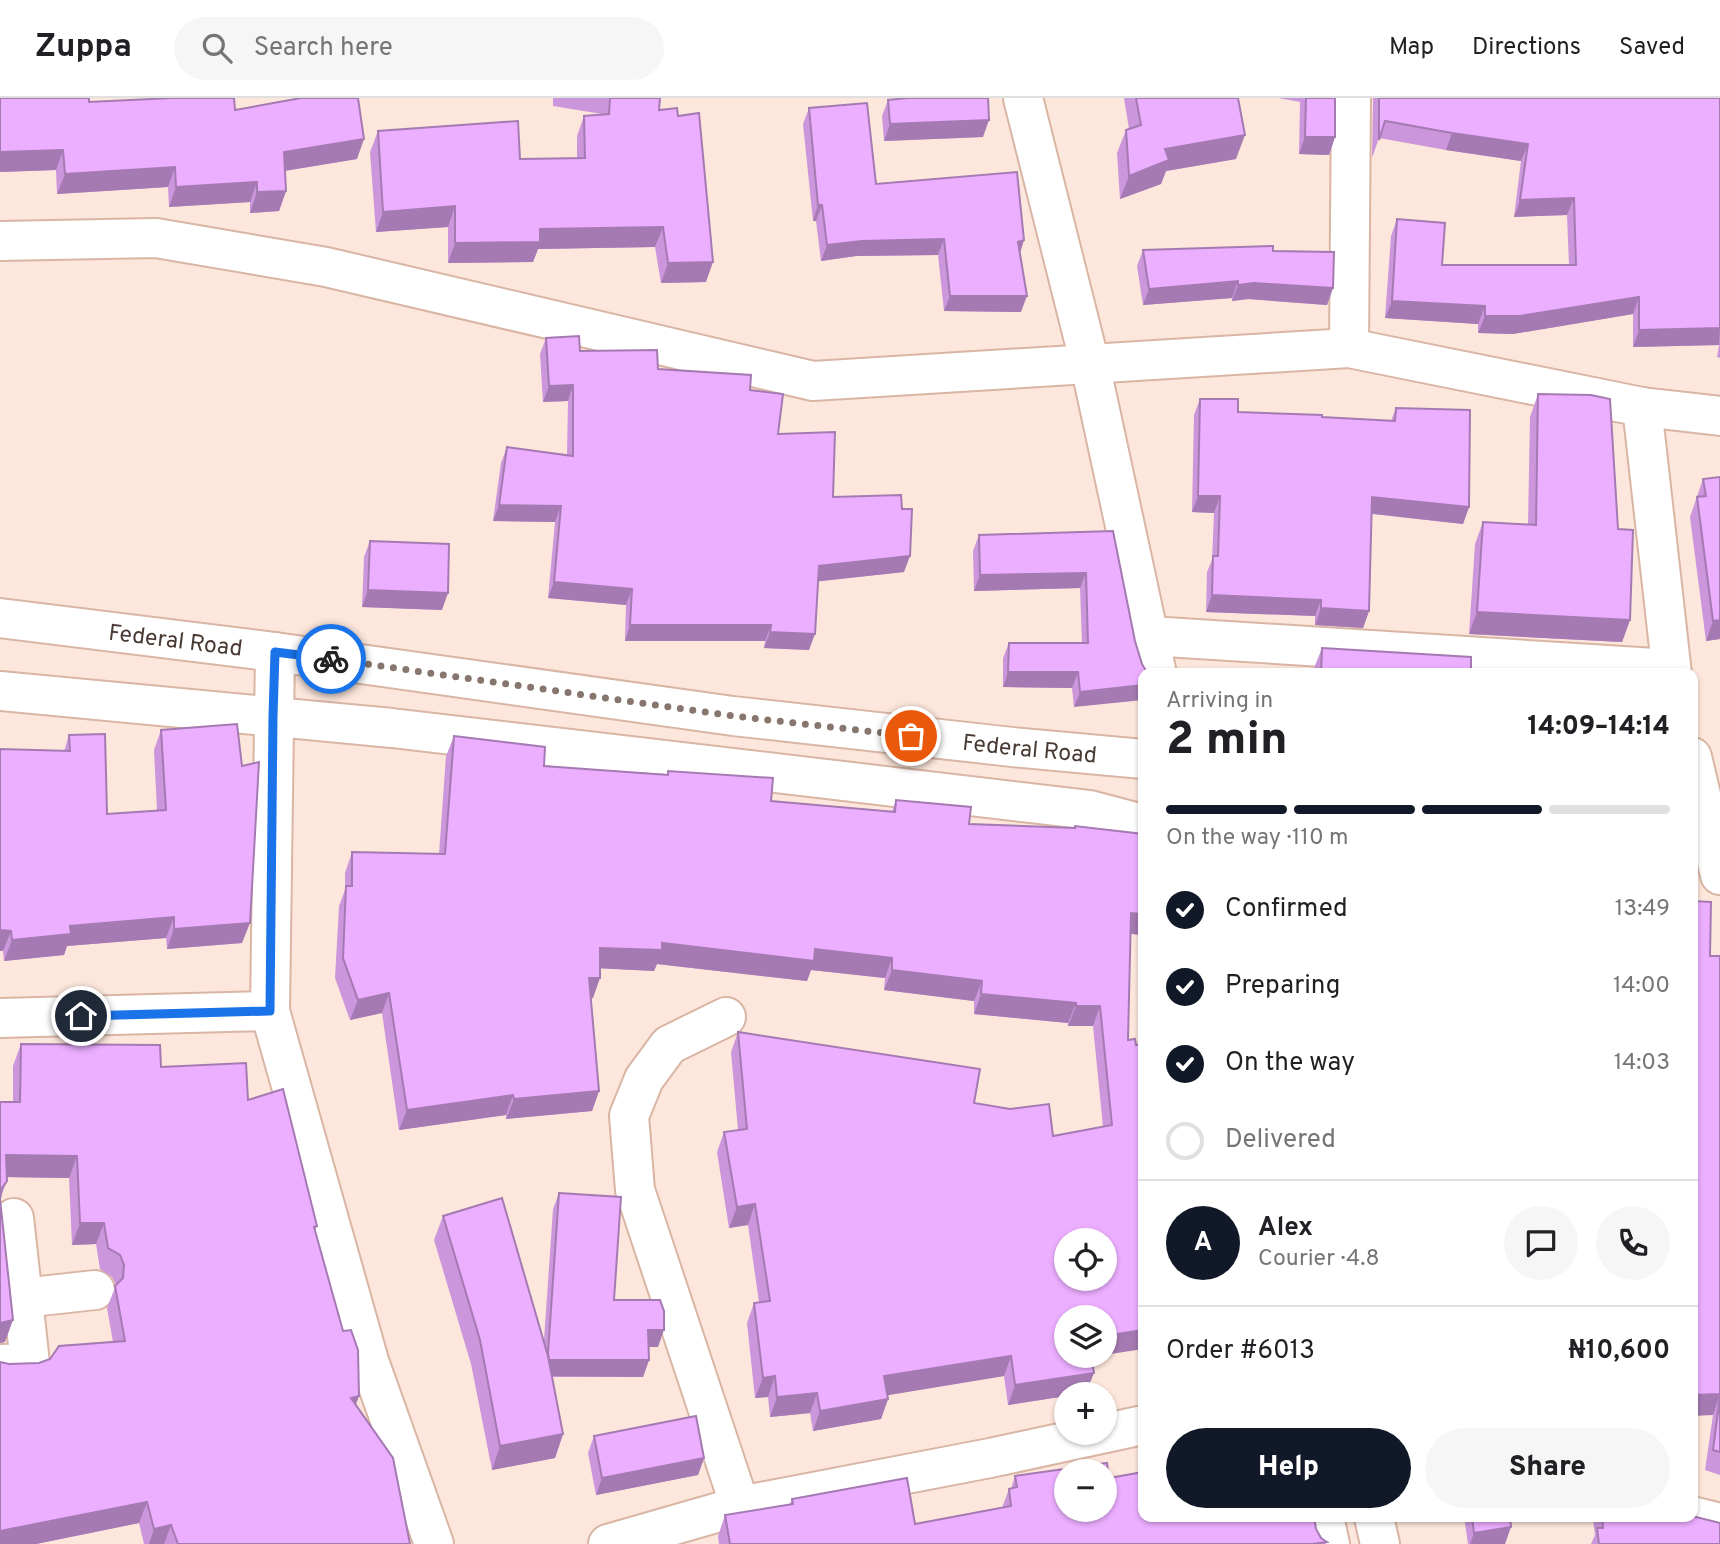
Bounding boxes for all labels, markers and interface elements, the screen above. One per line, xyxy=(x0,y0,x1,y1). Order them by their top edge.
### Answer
search box xyxy=(174,17,664,80)
text: Zuppa xyxy=(35,27,132,69)
icon: search xyxy=(198,29,236,67)
text: Search here xyxy=(254,32,393,65)
text: Map xyxy=(1389,33,1434,63)
text: Directions xyxy=(1472,33,1581,63)
text: Saved xyxy=(1619,33,1685,63)
street label: Federal Road xyxy=(107,620,244,665)
courier xyxy=(296,624,366,694)
icon: bike xyxy=(312,640,350,678)
text: Arriving in xyxy=(1166,687,1273,716)
pin xyxy=(881,706,941,766)
text: 14:09–14:14 xyxy=(1528,711,1670,744)
text: 2 min xyxy=(1166,712,1288,771)
icon: bag xyxy=(892,717,930,755)
street label: Federal Road xyxy=(961,730,1098,772)
text: On the way · 110 m xyxy=(1166,824,1349,853)
icon: check xyxy=(1166,891,1204,929)
text: Confirmed xyxy=(1225,893,1348,926)
text: 13:49 xyxy=(1615,895,1670,924)
icon: check xyxy=(1166,968,1204,1006)
text: Preparing xyxy=(1225,970,1340,1003)
text: 14:00 xyxy=(1613,972,1670,1001)
pin xyxy=(51,986,111,1046)
icon: home xyxy=(62,997,100,1035)
icon: check xyxy=(1166,1045,1204,1083)
text: On the way xyxy=(1225,1047,1355,1080)
text: 14:03 xyxy=(1614,1049,1670,1078)
text: Delivered xyxy=(1225,1124,1336,1157)
button: chat xyxy=(1504,1206,1578,1280)
button: phone xyxy=(1596,1206,1670,1280)
text: Alex xyxy=(1258,1212,1313,1245)
text: A xyxy=(1194,1227,1212,1260)
map controls xyxy=(1054,1228,1117,1522)
button: locate xyxy=(1054,1228,1117,1291)
text: Courier · 4.8 xyxy=(1258,1245,1379,1274)
button: layers xyxy=(1054,1305,1117,1368)
text: Order #6013 xyxy=(1166,1335,1315,1368)
text: ₦10,600 xyxy=(1568,1335,1670,1368)
button: + xyxy=(1054,1382,1117,1445)
button: Help xyxy=(1166,1428,1411,1508)
button: Share xyxy=(1425,1428,1670,1508)
button: − xyxy=(1054,1459,1117,1522)

